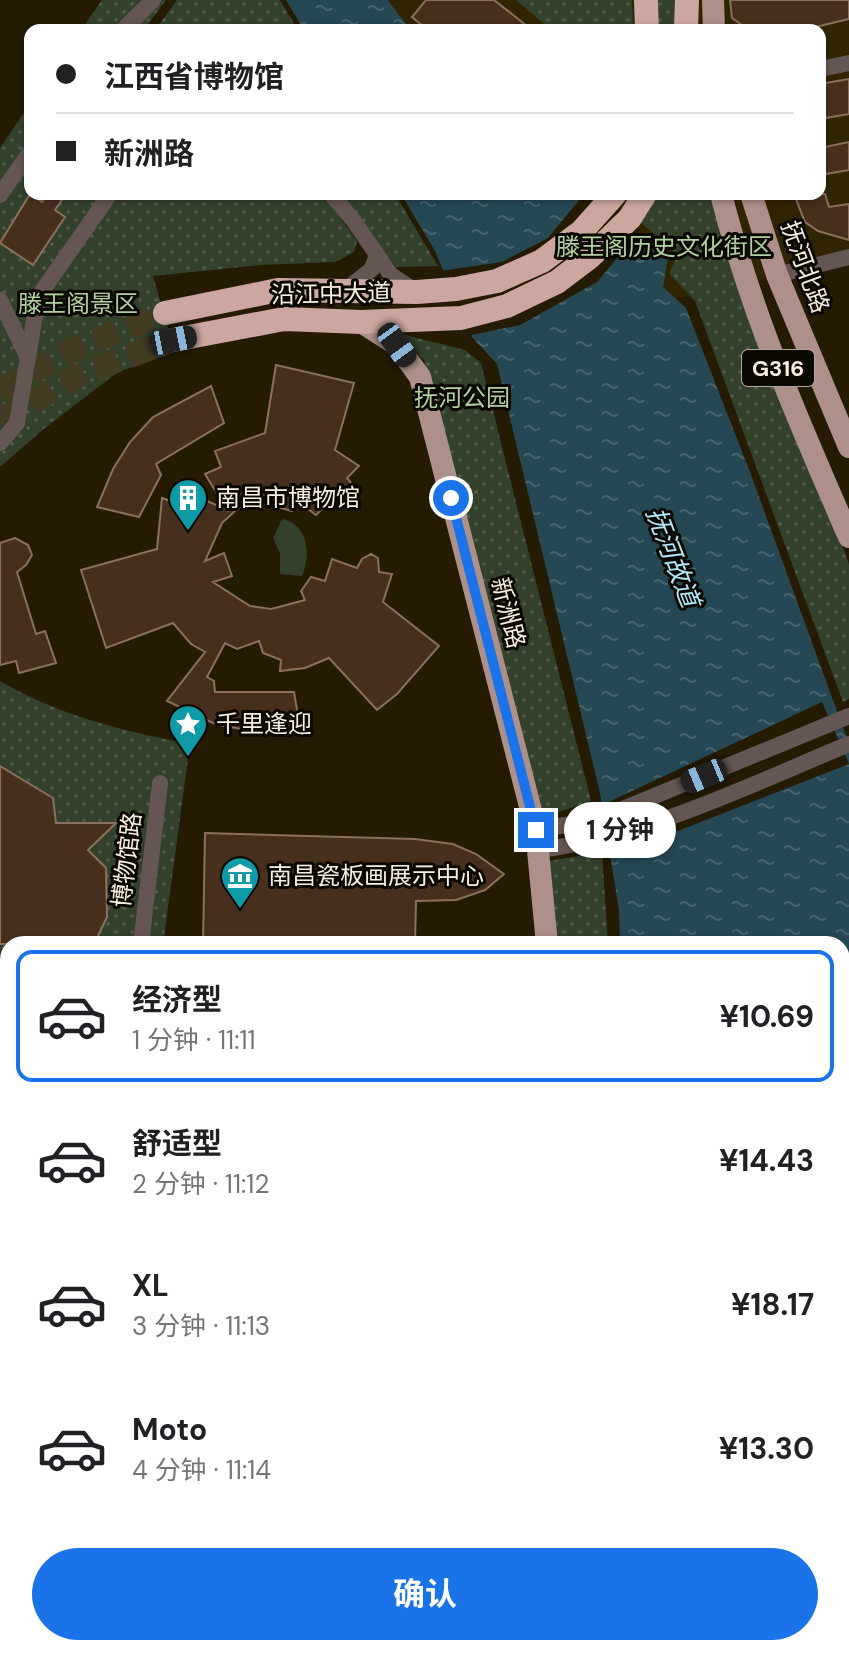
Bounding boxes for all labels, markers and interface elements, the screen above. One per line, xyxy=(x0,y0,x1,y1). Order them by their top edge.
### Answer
text: 江西省博物馆 xyxy=(104,57,284,96)
text: 新洲路 xyxy=(104,134,194,173)
street label: 抚河北路 xyxy=(774,216,836,317)
park label: 滕王阁历史文化街区 xyxy=(556,231,772,262)
street label: 沿江中大道 xyxy=(271,277,391,310)
park label: 滕王阁景区 xyxy=(18,288,138,319)
car xyxy=(373,319,421,371)
car xyxy=(147,324,199,356)
road number: G316 xyxy=(742,350,814,386)
park label: 抚河公园 xyxy=(414,382,510,413)
building icon: 南昌市博物馆 xyxy=(167,477,209,532)
route start xyxy=(433,480,469,516)
place label: 南昌市博物馆 xyxy=(216,482,360,513)
water label: 抚河故道 xyxy=(638,502,709,615)
street label: 新洲路 xyxy=(485,574,532,652)
place icon: 千里逢迎 xyxy=(167,703,209,758)
place label: 千里逢迎 xyxy=(216,708,312,739)
car xyxy=(677,756,731,796)
callout: 1 分钟 xyxy=(564,802,676,858)
street label: 博物馆路 xyxy=(105,810,148,909)
route end xyxy=(518,812,554,848)
text: 1 分钟 xyxy=(586,813,654,847)
museum icon: 南昌瓷板画展示中心 xyxy=(219,855,261,910)
place label: 南昌瓷板画展示中心 xyxy=(268,860,484,891)
icon: car xyxy=(36,980,108,1052)
text: 经济型 xyxy=(132,980,222,1019)
text: ¥10.69 xyxy=(720,997,814,1036)
text: 1 分钟 · 11:11 xyxy=(132,1023,256,1057)
icon: car xyxy=(36,1124,108,1196)
text: 舒适型 xyxy=(132,1124,222,1163)
text: ¥14.43 xyxy=(719,1141,814,1180)
text: 2 分钟 · 11:12 xyxy=(132,1167,269,1201)
text: XL xyxy=(132,1266,169,1305)
icon: car xyxy=(36,1268,108,1340)
text: ¥18.17 xyxy=(731,1285,814,1324)
text: 3 分钟 · 11:13 xyxy=(132,1309,270,1343)
text: Moto xyxy=(132,1410,207,1449)
icon: car xyxy=(36,1412,108,1484)
text: ¥13.30 xyxy=(719,1429,814,1468)
text: 4 分钟 · 11:14 xyxy=(132,1453,271,1487)
button: 确认 xyxy=(32,1548,818,1640)

